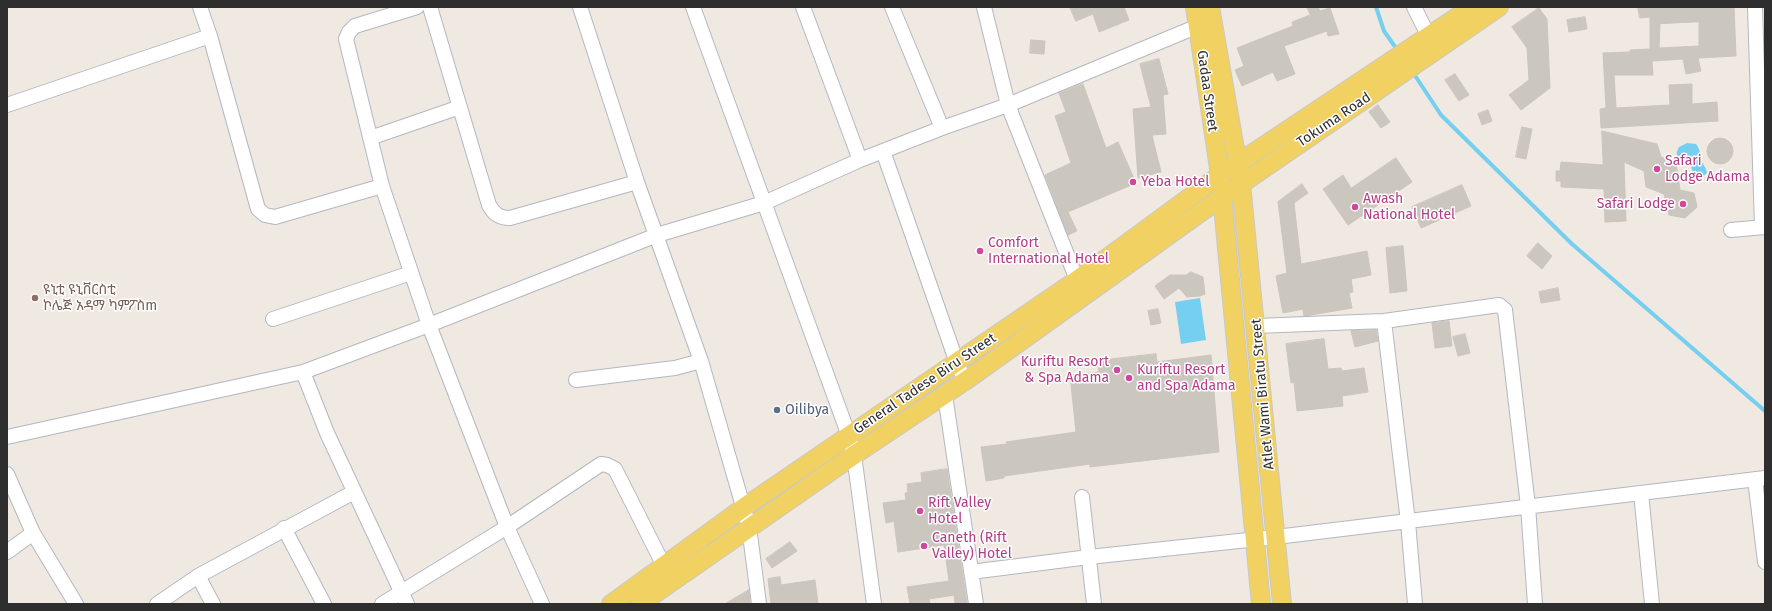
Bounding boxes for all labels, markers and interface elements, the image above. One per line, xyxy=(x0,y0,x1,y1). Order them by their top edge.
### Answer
street label: Gadaa Street xyxy=(1193,49,1221,133)
street label: Tokuma Road xyxy=(1294,89,1374,151)
place label: Safari Lodge Adama xyxy=(1665,153,1750,186)
marker: Safari Lodge Adama xyxy=(1652,164,1662,174)
place label: Yeba Hotel xyxy=(1141,174,1209,190)
marker: Yeba Hotel xyxy=(1128,177,1138,187)
place label: Awash National Hotel xyxy=(1363,191,1455,224)
place label: Safari Lodge xyxy=(1597,196,1675,212)
marker: Safari Lodge xyxy=(1678,199,1688,209)
marker: Awash National Hotel xyxy=(1350,202,1360,212)
place label: Comfort International Hotel xyxy=(988,235,1109,268)
marker: Comfort International Hotel xyxy=(975,246,985,256)
place label: ዩኒቲ ዩኒቨርስቲ ኮሌጅ አዳማ ካምፖስm xyxy=(43,282,157,314)
marker: ዩኒቲ ዩኒቨርስቲ ኮሌጅ አዳማ ካምፖስm xyxy=(30,293,40,303)
street label: Atlet Wami Biratu Street xyxy=(1248,318,1278,470)
street label: General Tadese Biru Street xyxy=(851,330,999,438)
place label: Kuriftu Resort & Spa Adama xyxy=(1021,354,1109,386)
place label: Kuriftu Resort and Spa Adama xyxy=(1137,362,1236,394)
marker: Kuriftu Resort & Spa Adama xyxy=(1112,365,1122,375)
marker: Kuriftu Resort and Spa Adama xyxy=(1124,373,1134,383)
place label: Oilibya xyxy=(785,402,829,418)
marker: Oilibya xyxy=(772,405,782,415)
place label: Rift Valley Hotel xyxy=(928,495,991,528)
marker: Rift Valley Hotel xyxy=(915,506,925,516)
place label: Caneth (Rift Valley) Hotel xyxy=(932,530,1012,562)
marker: Caneth (Rift Valley) Hotel xyxy=(919,541,929,551)

